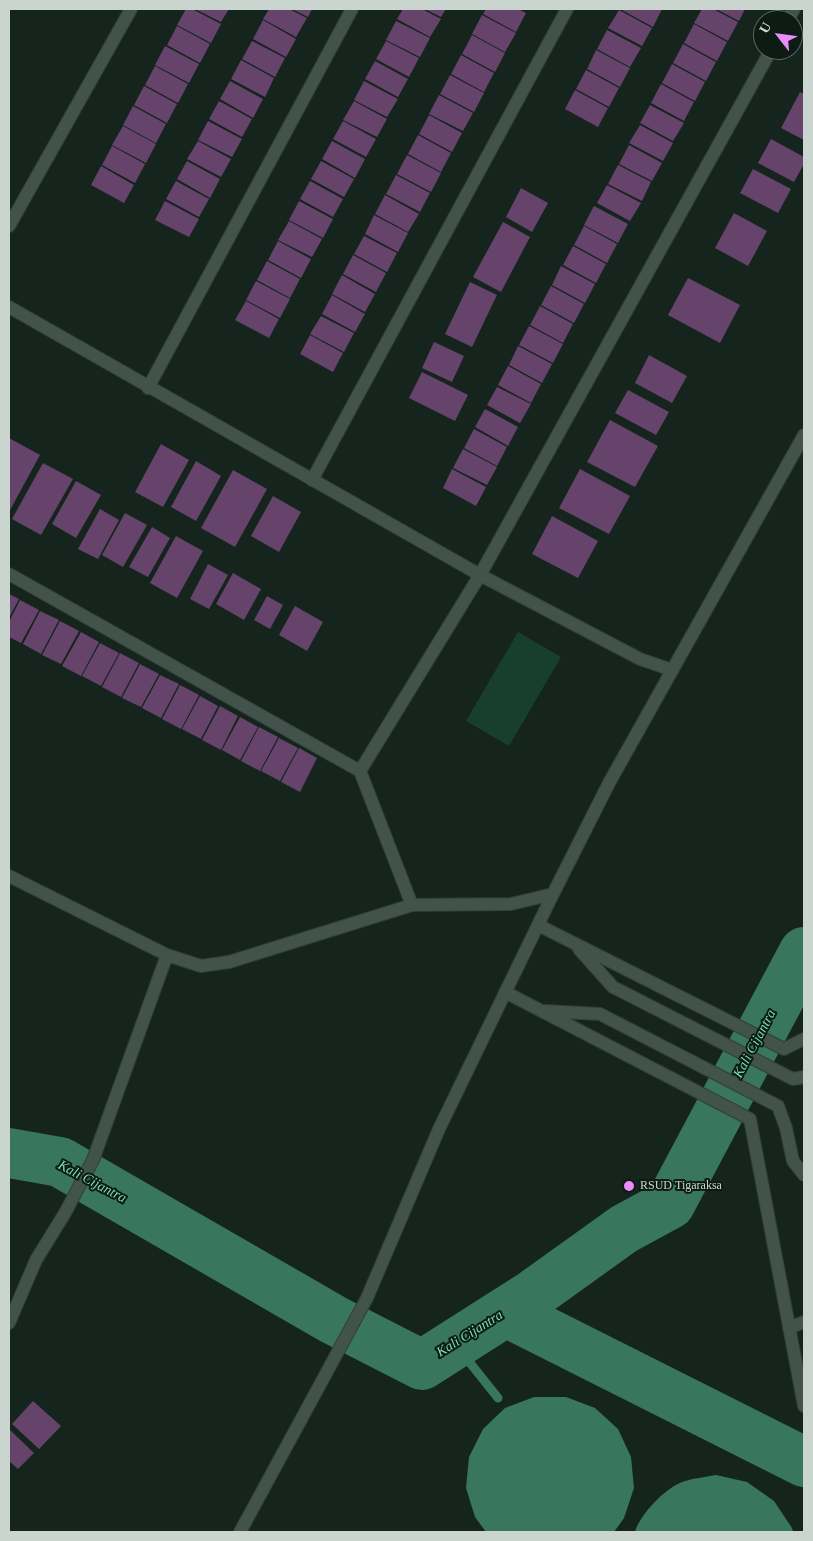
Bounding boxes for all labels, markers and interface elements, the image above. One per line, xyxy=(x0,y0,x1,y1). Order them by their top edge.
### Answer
north arrow xyxy=(753,10,803,60)
text: U xyxy=(756,20,774,36)
water label: Kali Cijantra xyxy=(730,1007,780,1081)
water label: Kali Cijantra xyxy=(55,1157,129,1207)
marker: RSUD Tigaraksa xyxy=(622,1179,636,1193)
place label: RSUD Tigaraksa xyxy=(640,1179,722,1193)
water label: Kali Cijantra xyxy=(434,1307,506,1361)

